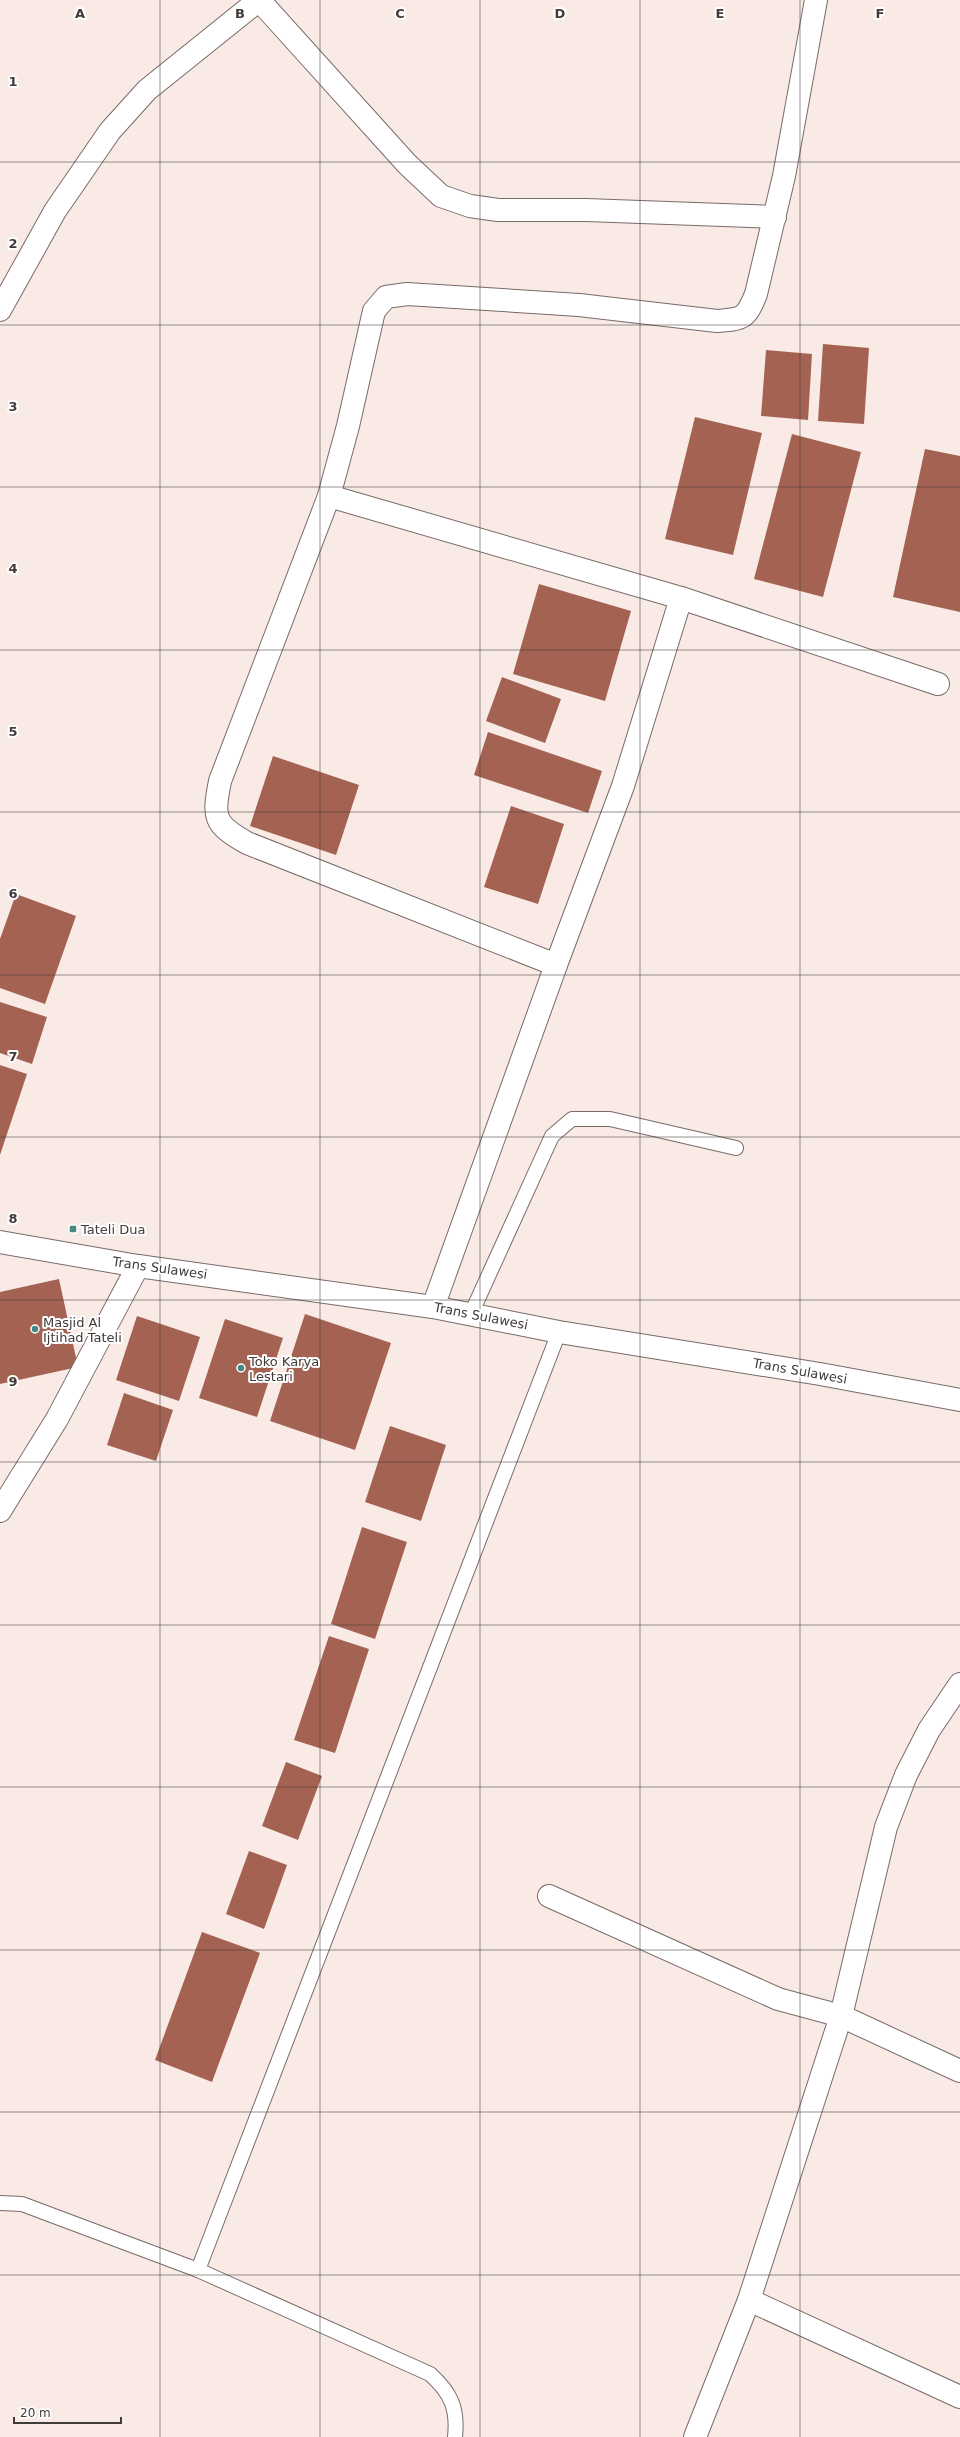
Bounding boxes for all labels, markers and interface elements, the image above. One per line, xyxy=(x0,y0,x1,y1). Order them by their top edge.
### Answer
text: A xyxy=(75,6,85,21)
text: B xyxy=(235,6,245,21)
text: C xyxy=(395,6,405,21)
text: D xyxy=(555,6,566,21)
text: E xyxy=(716,6,724,21)
text: F xyxy=(876,6,884,21)
text: 1 xyxy=(8,74,18,89)
text: 2 xyxy=(8,236,18,251)
text: 3 xyxy=(8,399,18,414)
text: 4 xyxy=(8,561,18,576)
text: 5 xyxy=(8,724,18,739)
text: 6 xyxy=(8,886,18,901)
text: 7 xyxy=(8,1049,18,1064)
text: 8 xyxy=(8,1211,18,1226)
place label: Tateli Dua xyxy=(80,1222,145,1237)
marker: Tateli Dua xyxy=(68,1224,78,1234)
street label: Trans Sulawesi xyxy=(111,1254,208,1282)
street label: Trans Sulawesi xyxy=(432,1299,529,1332)
place label: Masjid Al Ijtihad Tateli xyxy=(43,1315,122,1345)
marker: Masjid Al Ijtihad Tateli xyxy=(30,1324,40,1334)
place label: Toko Karya Lestari xyxy=(248,1354,319,1384)
street label: Trans Sulawesi xyxy=(751,1355,848,1387)
marker: Toko Karya Lestari xyxy=(236,1363,246,1373)
text: 9 xyxy=(8,1374,18,1389)
scale bar xyxy=(14,2399,121,2425)
text: 20 m xyxy=(20,2406,51,2420)

